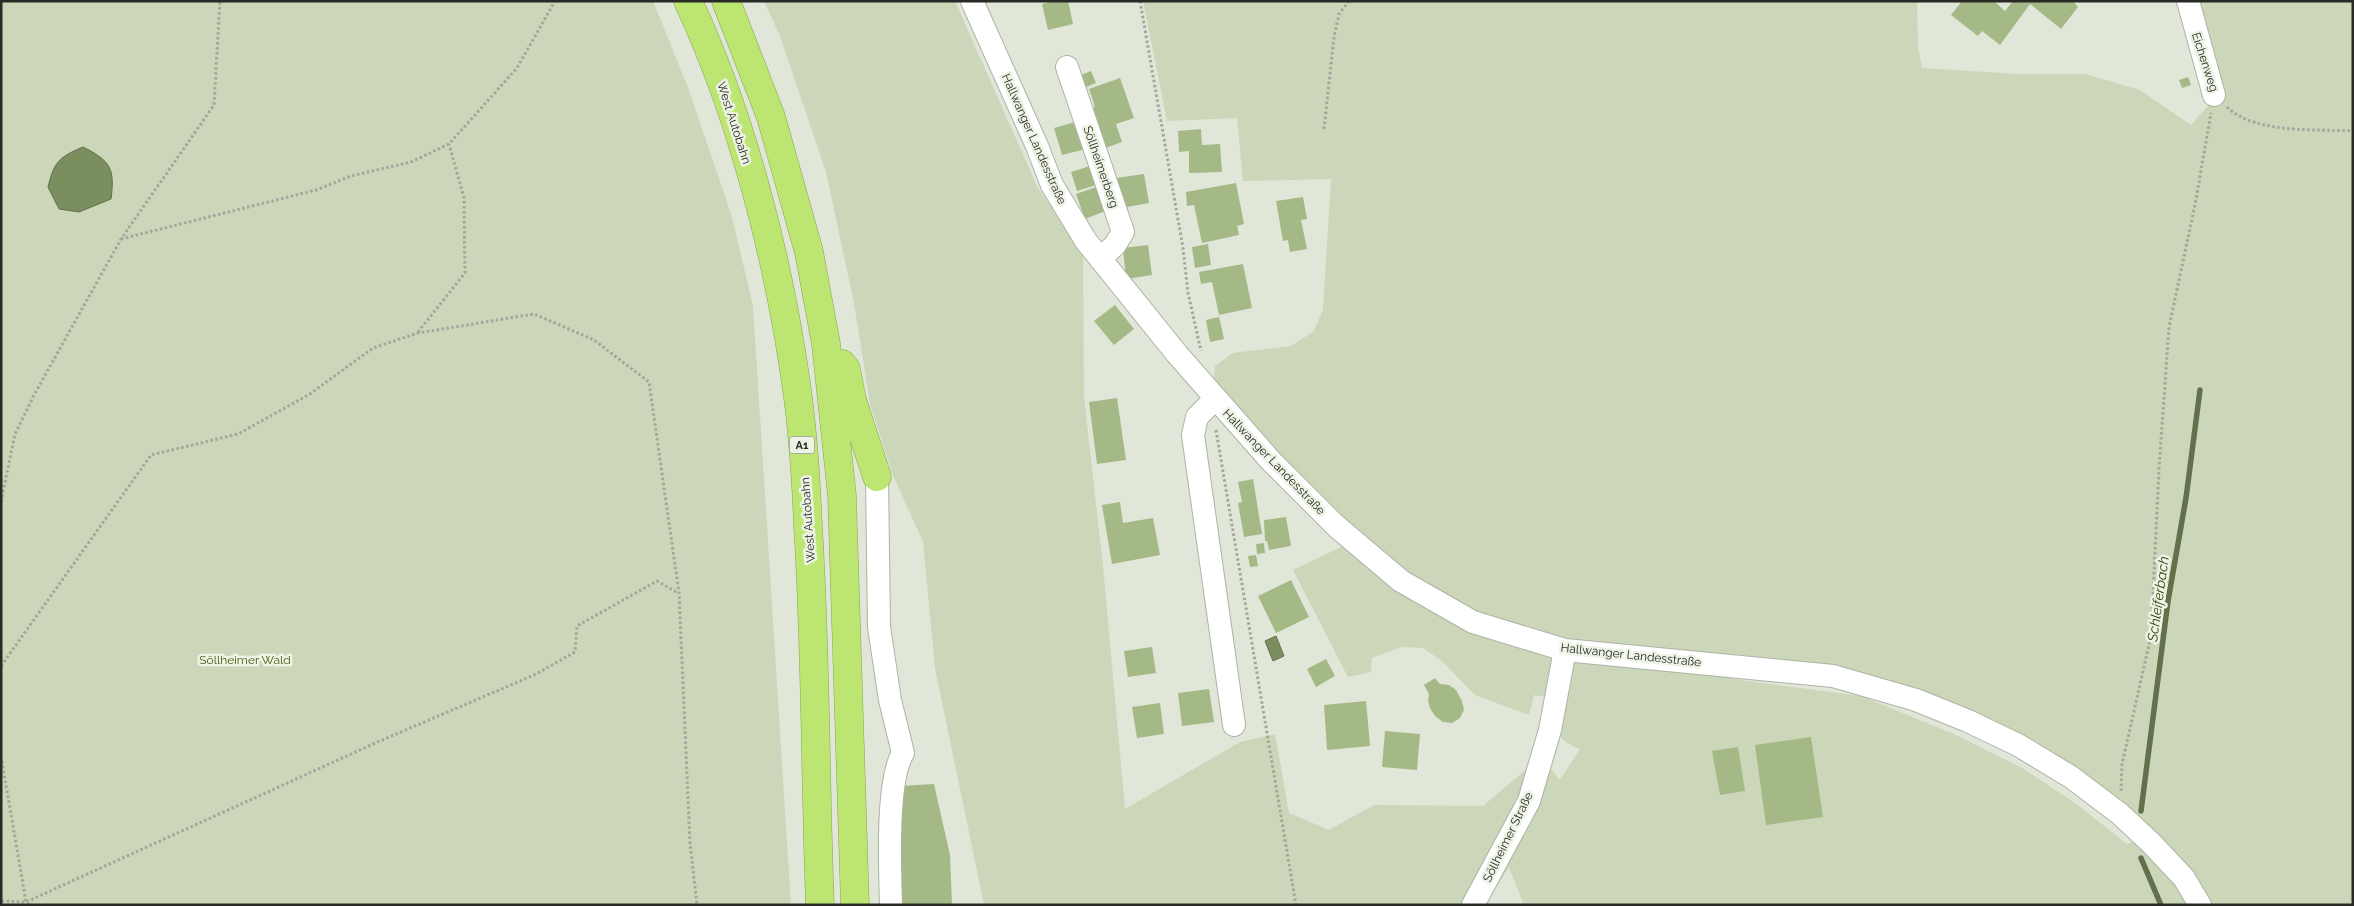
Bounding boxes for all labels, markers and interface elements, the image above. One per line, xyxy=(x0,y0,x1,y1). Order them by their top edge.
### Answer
street label: Eichenweg xyxy=(2189,31,2221,93)
street label: Hallwanger Landesstraße xyxy=(999,72,1069,206)
street label: West Autobahn xyxy=(714,80,754,166)
street label: Söllheimerberg xyxy=(1080,124,1122,210)
street label: Hallwanger Landesstraße xyxy=(1220,406,1328,518)
road number: A1 xyxy=(790,436,814,454)
street label: West Autobahn xyxy=(798,477,818,563)
water label: Schleiferbach xyxy=(2144,555,2172,644)
street label: Hallwanger Landesstraße xyxy=(1560,641,1702,669)
park label: Söllheimer Wald xyxy=(199,653,291,667)
street label: Söllheimer Straße xyxy=(1480,790,1536,884)

